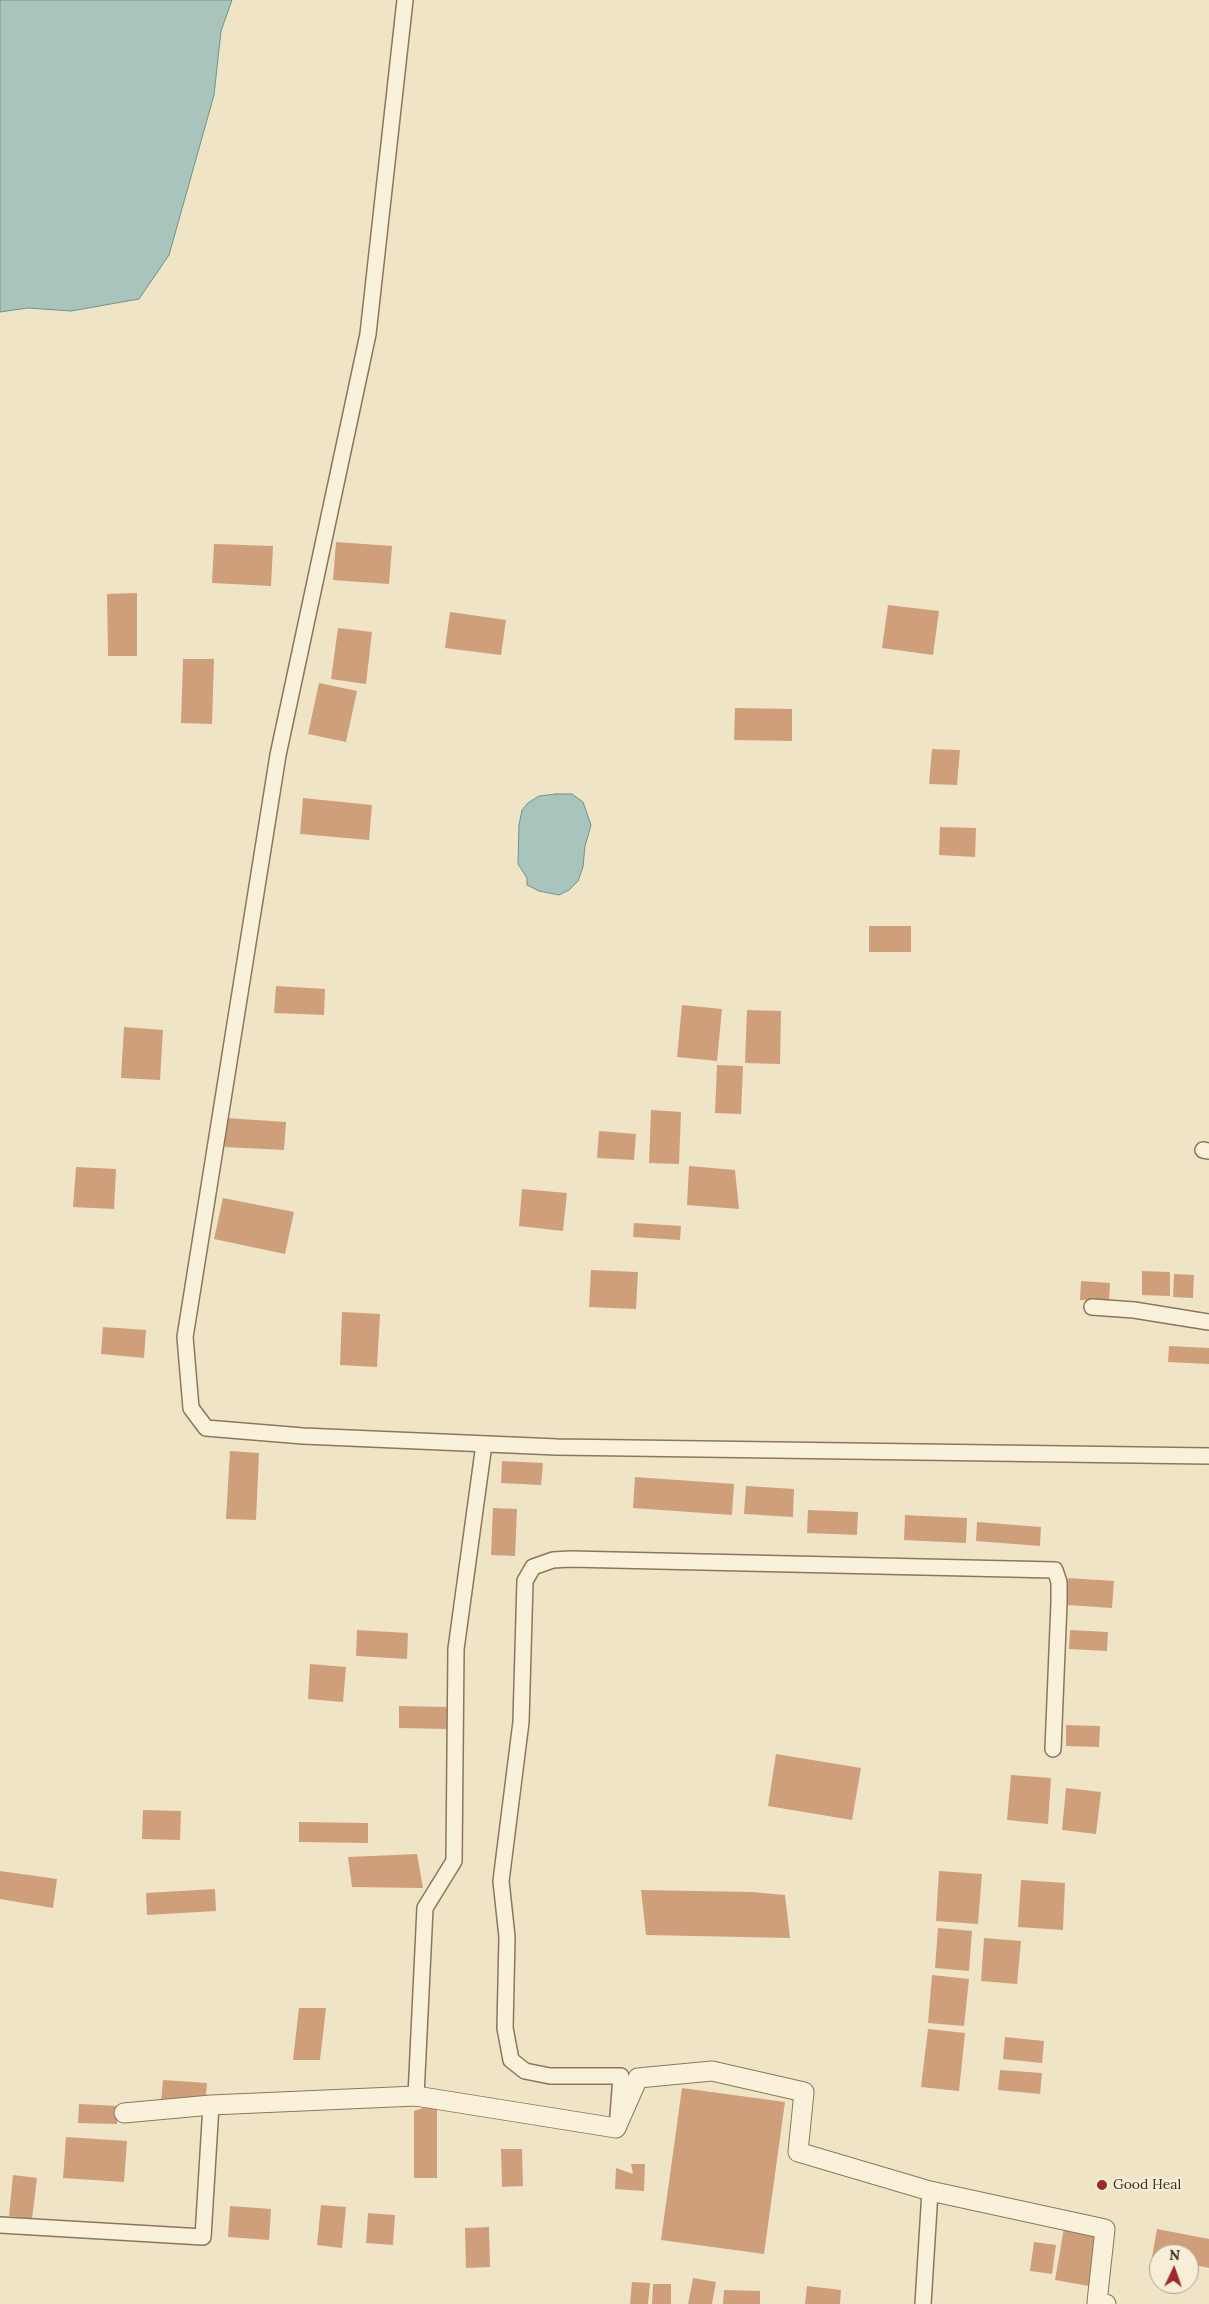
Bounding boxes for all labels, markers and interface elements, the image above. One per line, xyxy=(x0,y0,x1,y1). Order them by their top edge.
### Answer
place label: Good Heal xyxy=(1113,2177,1181,2193)
marker: Good Heal xyxy=(1095,2178,1109,2192)
north arrow xyxy=(1149,2244,1199,2294)
text: N xyxy=(1169,2246,1181,2264)

